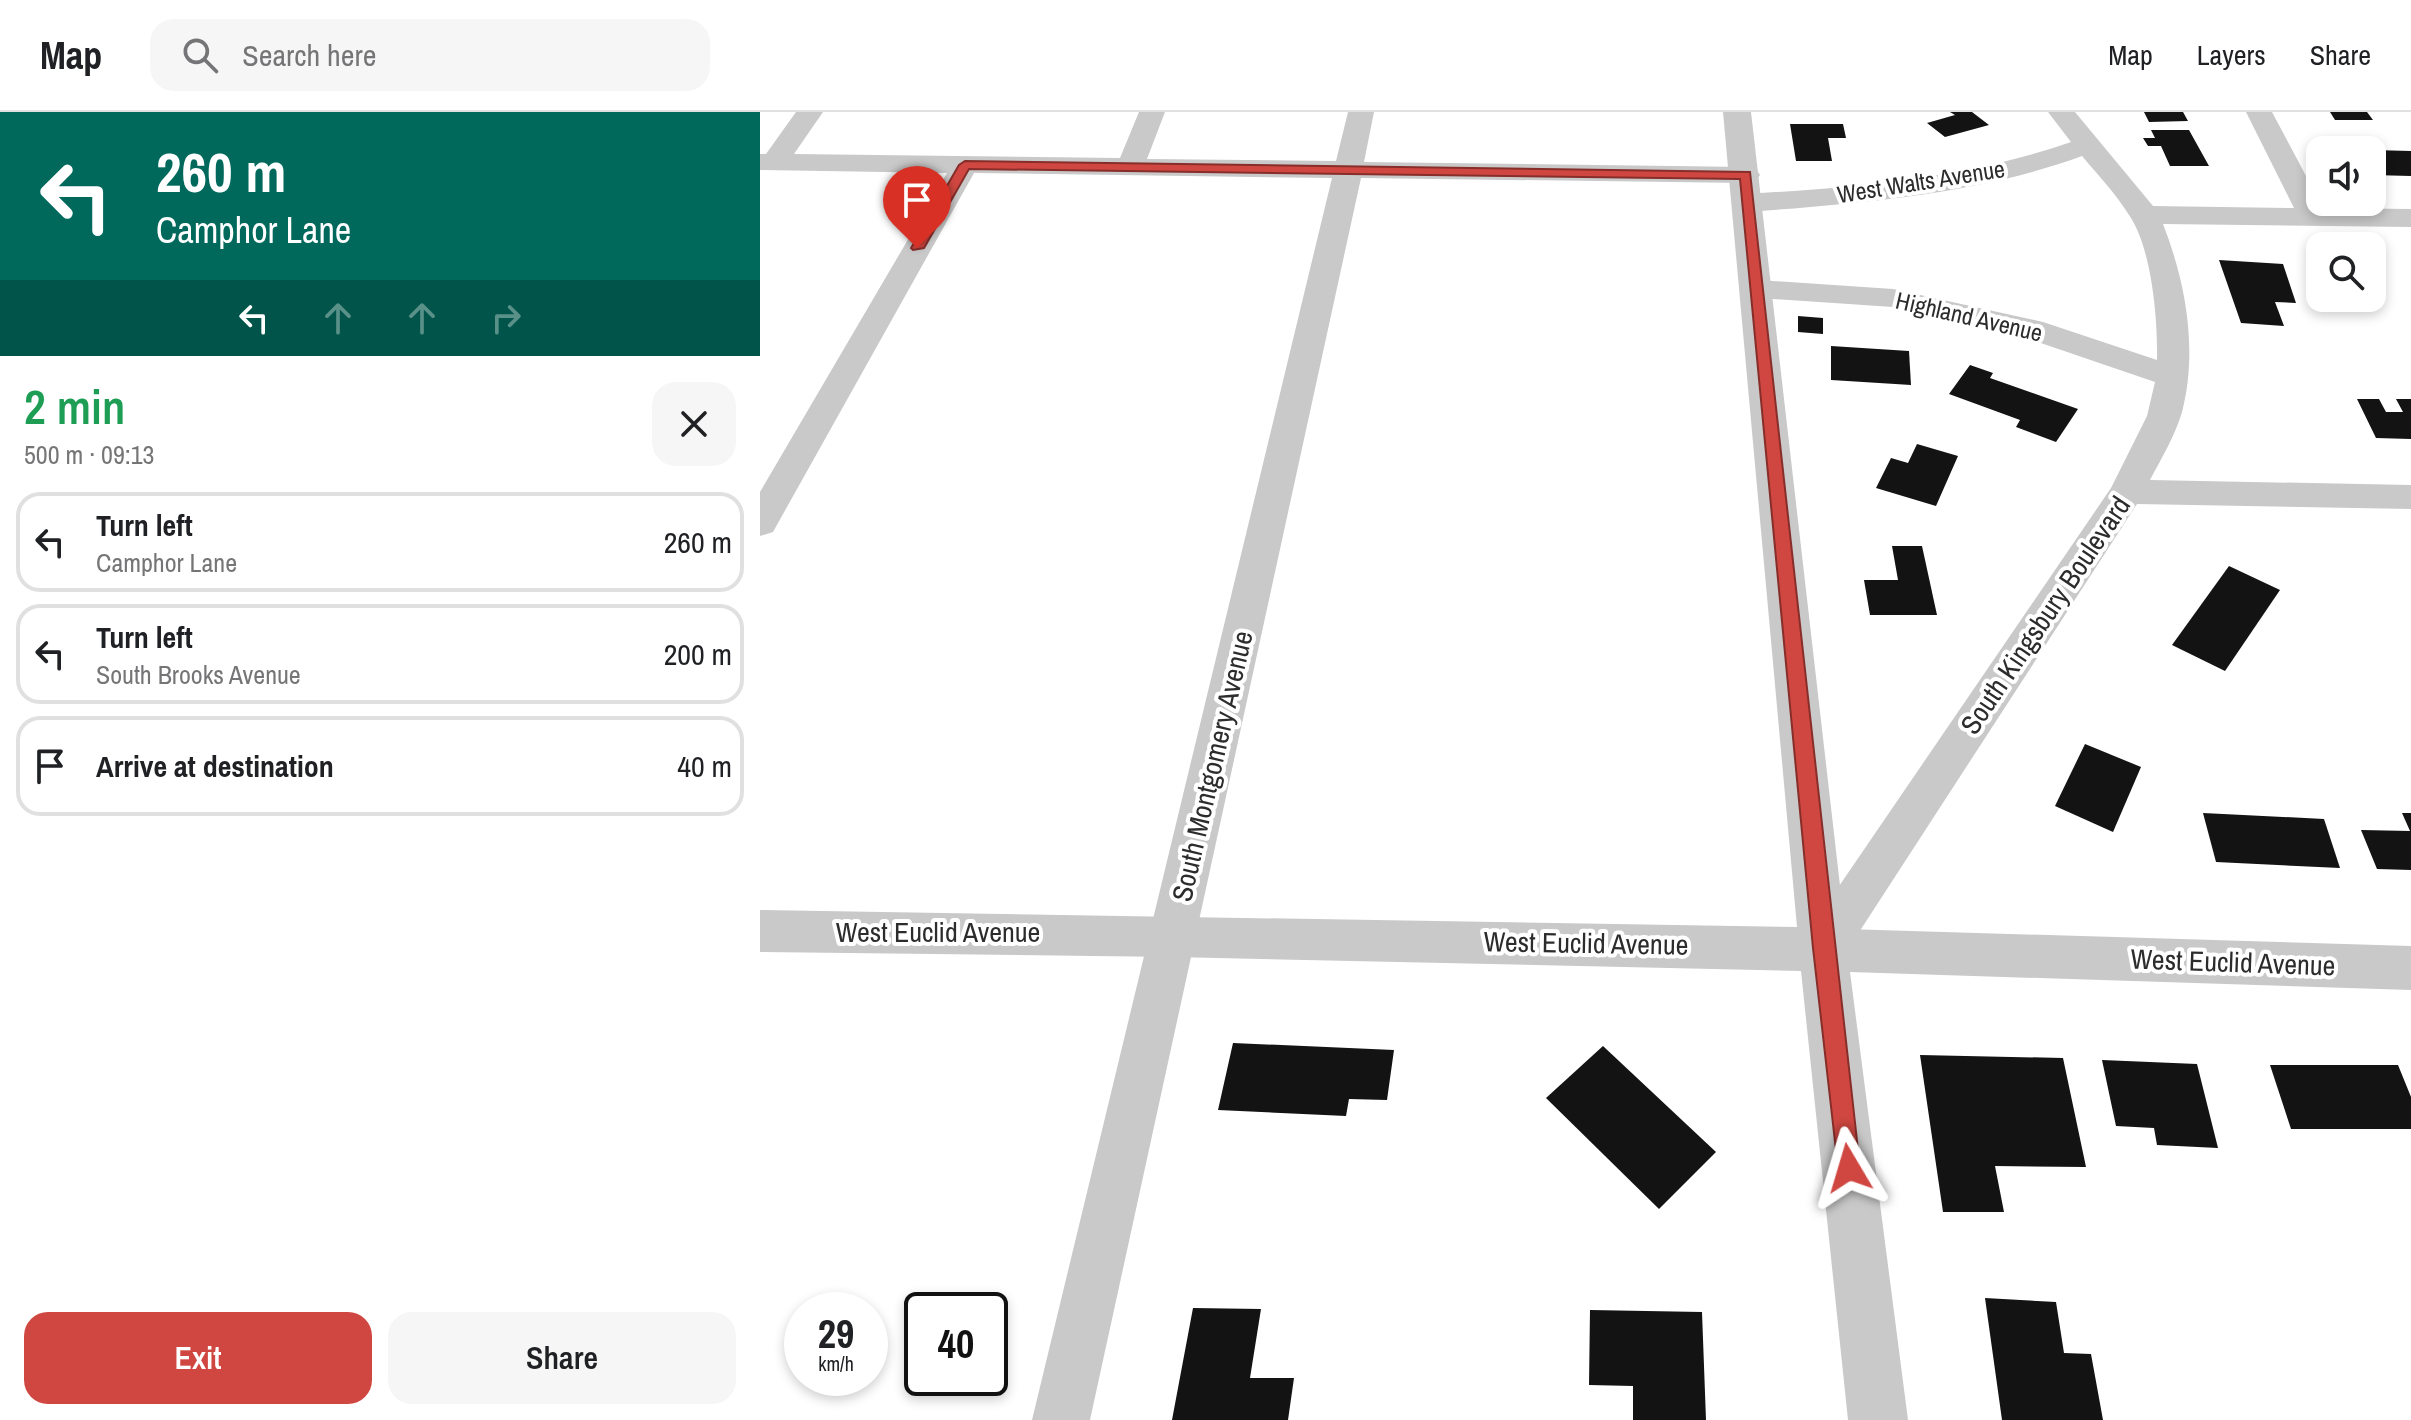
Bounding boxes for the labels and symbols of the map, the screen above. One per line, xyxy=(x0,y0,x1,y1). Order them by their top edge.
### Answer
street label: West Walts Avenue xyxy=(1835,152,2007,210)
pin xyxy=(883,166,951,248)
street label: Highland Avenue xyxy=(1893,284,2046,348)
street label: South Kingsbury Boulevard xyxy=(1951,489,2139,741)
street label: South Montgomery Avenue xyxy=(1162,627,1262,905)
street label: West Euclid Avenue xyxy=(836,913,1040,951)
street label: West Euclid Avenue xyxy=(1483,922,1689,964)
street label: West Euclid Avenue xyxy=(2130,939,2336,985)
position arrow xyxy=(1807,1126,1891,1210)
speed limit sign: 40 xyxy=(904,1292,1008,1396)

